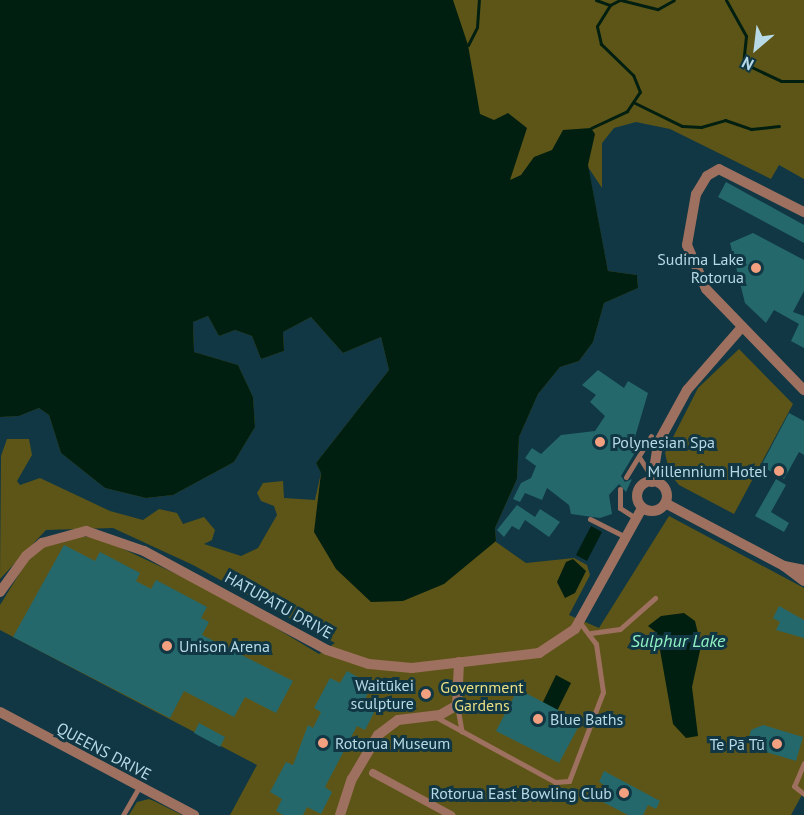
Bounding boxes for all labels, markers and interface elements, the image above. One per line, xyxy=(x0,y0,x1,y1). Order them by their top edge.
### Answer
north arrow xyxy=(726,18,786,78)
text: N xyxy=(738,53,757,75)
place label: Sudima Lake Rotorua xyxy=(657,249,744,287)
marker: Sudima Lake Rotorua xyxy=(749,261,763,275)
place label: Polynesian Spa xyxy=(612,432,715,452)
marker: Polynesian Spa xyxy=(593,435,607,449)
place label: Millennium Hotel xyxy=(648,461,767,481)
marker: Millennium Hotel xyxy=(772,464,786,478)
street label: HATUPATU DRIVE xyxy=(222,567,336,643)
water label: Sulphur Lake xyxy=(631,630,725,652)
place label: Unison Arena xyxy=(179,636,270,656)
marker: Unison Arena xyxy=(160,639,174,653)
place label: Waitūkei sculpture xyxy=(350,675,414,713)
park label: Government Gardens xyxy=(440,677,524,715)
marker: Waitūkei sculpture xyxy=(419,687,433,701)
place label: Blue Baths xyxy=(550,709,623,729)
marker: Blue Baths xyxy=(531,712,545,726)
street label: QUEENS DRIVE xyxy=(53,718,155,784)
place label: Rotorua Museum xyxy=(335,733,450,753)
place label: Te Pā Tū xyxy=(709,734,765,754)
marker: Rotorua Museum xyxy=(316,736,330,750)
marker: Te Pā Tū xyxy=(770,737,784,751)
place label: Rotorua East Bowling Club xyxy=(430,783,612,803)
marker: Rotorua East Bowling Club xyxy=(617,786,631,800)

